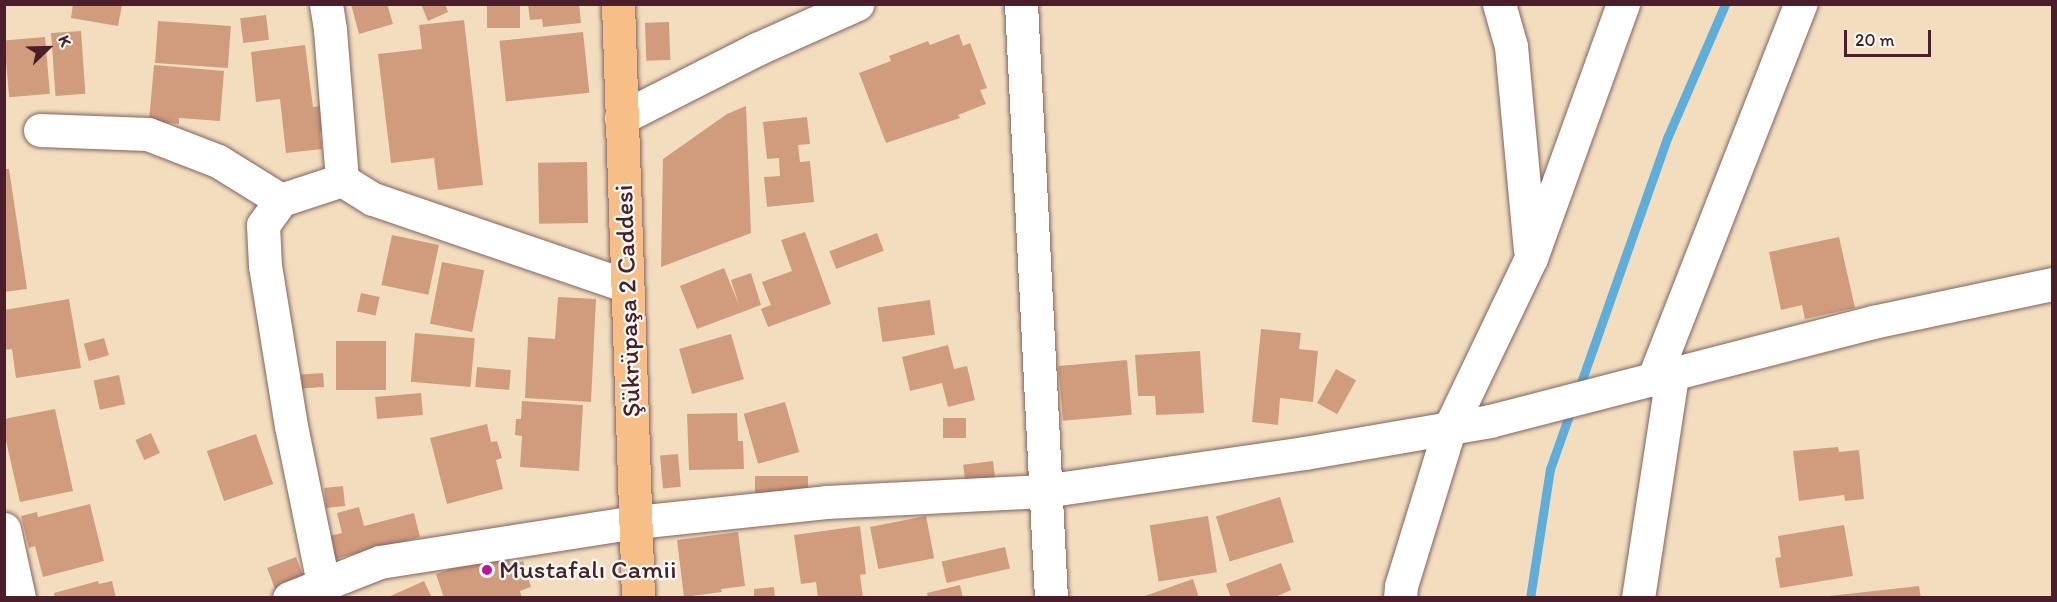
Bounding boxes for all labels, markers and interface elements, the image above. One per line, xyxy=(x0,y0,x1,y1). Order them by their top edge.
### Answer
north arrow xyxy=(18,18,78,78)
scale bar xyxy=(1847,18,1934,56)
text: 20 m xyxy=(1855,29,1895,51)
text: K xyxy=(54,32,76,49)
street label: Şükrüpaşa 2 Caddesi xyxy=(608,184,648,418)
place label: Mustafalı Camii xyxy=(499,554,677,586)
marker: Mustafalı Camii xyxy=(480,563,494,577)

